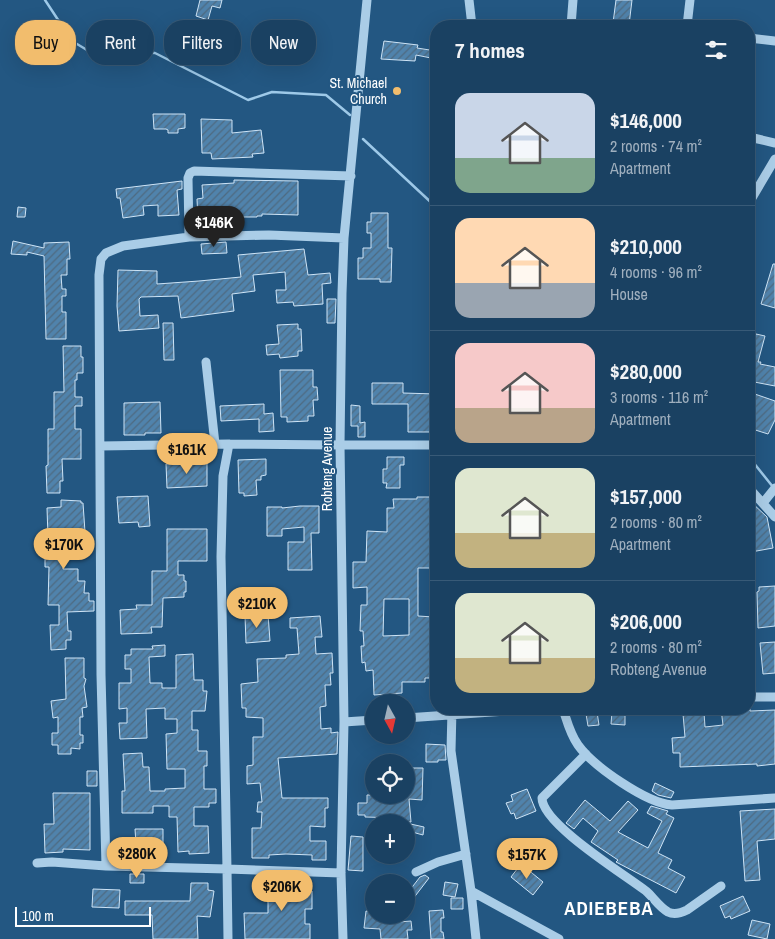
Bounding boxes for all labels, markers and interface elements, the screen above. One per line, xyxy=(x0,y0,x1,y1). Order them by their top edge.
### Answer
chip: Buy xyxy=(15,20,76,65)
chip: Rent xyxy=(86,20,154,65)
chip: Filters xyxy=(164,20,241,65)
chip: New xyxy=(251,20,316,65)
text: 7 homes xyxy=(455,36,525,65)
icon: filters xyxy=(702,36,730,64)
place label: St. Michael Church xyxy=(330,74,387,108)
marker: St. Michael Church xyxy=(391,85,403,97)
text: $146,000 xyxy=(610,106,682,135)
icon: home xyxy=(495,113,555,173)
text: 2 rooms · 74 m² xyxy=(610,135,702,157)
text: Apartment xyxy=(610,157,671,179)
pin: $146K xyxy=(179,206,249,248)
text: $146K xyxy=(195,211,233,233)
text: $210,000 xyxy=(610,232,682,261)
icon: home xyxy=(495,238,555,298)
text: 4 rooms · 96 m² xyxy=(610,261,702,283)
text: House xyxy=(610,283,648,305)
text: $280,000 xyxy=(610,357,682,386)
icon: home xyxy=(495,363,555,423)
text: 3 rooms · 116 m² xyxy=(610,386,708,408)
text: Apartment xyxy=(610,408,671,430)
street label: Robteng Avenue xyxy=(318,427,336,511)
pin: $161K xyxy=(152,432,222,475)
text: $161K xyxy=(168,438,206,460)
text: $157,000 xyxy=(610,482,682,511)
icon: home xyxy=(495,488,555,548)
text: 2 rooms · 80 m² xyxy=(610,511,702,533)
pin: $170K xyxy=(29,528,99,570)
text: $170K xyxy=(45,533,83,555)
text: Apartment xyxy=(610,533,671,555)
pin: $210K xyxy=(222,586,292,629)
text: $210K xyxy=(238,592,276,614)
text: $206,000 xyxy=(610,607,682,636)
icon: home xyxy=(495,613,555,673)
text: 2 rooms · 80 m² xyxy=(610,636,702,658)
text: Robteng Avenue xyxy=(610,658,707,680)
north arrow xyxy=(365,694,415,744)
map controls xyxy=(365,694,415,924)
button: locate xyxy=(365,754,415,804)
button: + xyxy=(365,814,415,864)
pin: $280K xyxy=(102,836,172,879)
pin: $157K xyxy=(492,838,562,880)
text: $280K xyxy=(118,842,156,864)
text: $157K xyxy=(508,843,546,865)
pin: $206K xyxy=(247,870,317,912)
button: − xyxy=(365,874,415,924)
text: $206K xyxy=(263,875,301,897)
district label: ADIEBEBA xyxy=(564,895,654,921)
scale bar xyxy=(15,904,151,927)
text: 100 m xyxy=(22,907,54,925)

